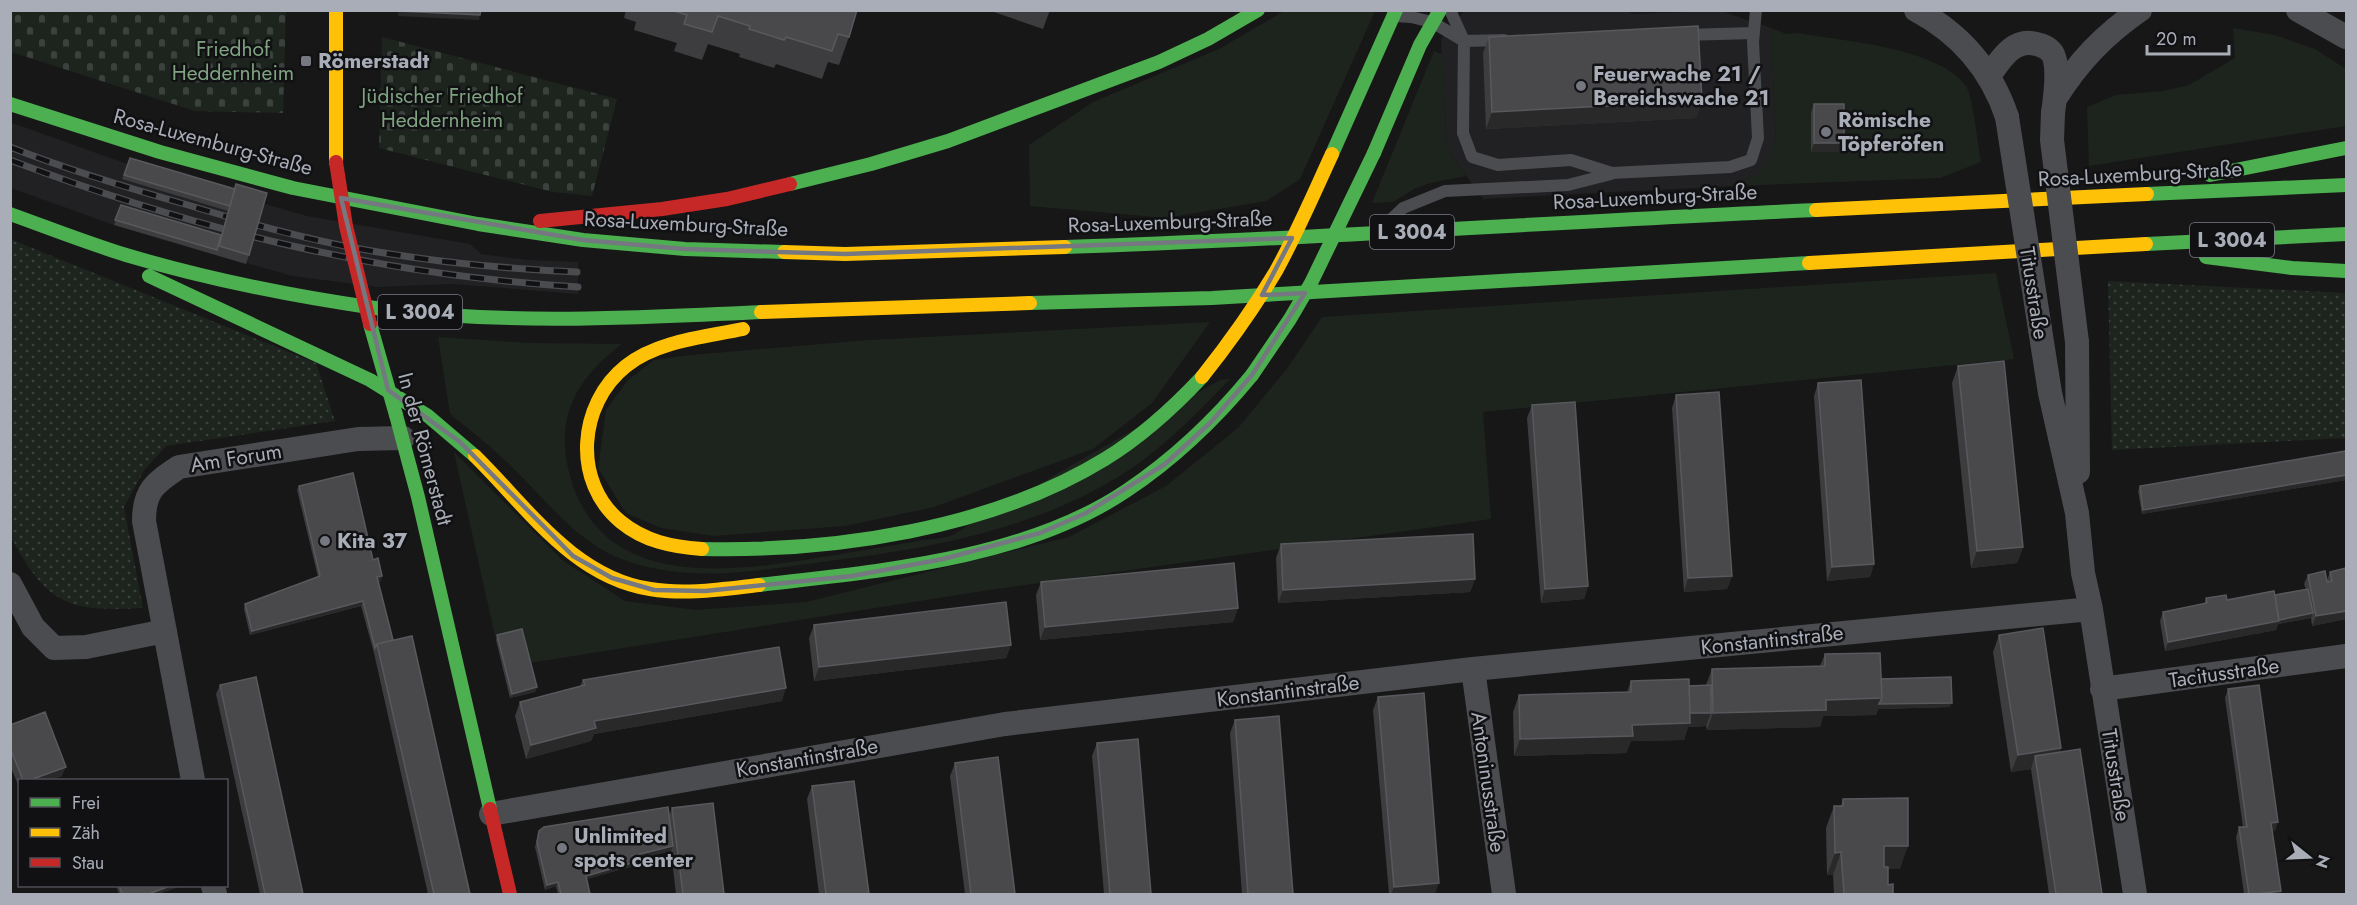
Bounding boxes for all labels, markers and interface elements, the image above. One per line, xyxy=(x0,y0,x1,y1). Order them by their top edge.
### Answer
scale bar xyxy=(2147,18,2230,56)
text: 20 m xyxy=(2156,26,2196,52)
park label: Friedhof Heddernheim xyxy=(172,34,294,88)
place label: Römerstadt xyxy=(318,46,429,76)
marker: Römerstadt xyxy=(299,54,313,68)
place label: Feuerwache 21 / Bereichswache 21 xyxy=(1593,59,1769,113)
marker: Feuerwache 21 / Bereichswache 21 xyxy=(1574,79,1588,93)
park label: Jüdischer Friedhof Heddernheim xyxy=(358,81,524,135)
street label: Rosa-Luxemburg-Straße xyxy=(110,101,316,183)
place label: Römische Töpferöfen xyxy=(1838,105,1944,159)
marker: Römische Töpferöfen xyxy=(1819,125,1833,139)
street label: Rosa-Luxemburg-Straße xyxy=(2037,154,2243,194)
street label: Rosa-Luxemburg-Straße xyxy=(1552,177,1758,217)
street label: Rosa-Luxemburg-Straße xyxy=(1067,203,1273,241)
street label: Rosa-Luxemburg-Straße xyxy=(583,204,789,244)
road number: L 3004 xyxy=(1370,215,1454,249)
road number: L 3004 xyxy=(2190,223,2274,257)
street label: Titusstraße xyxy=(2012,245,2056,342)
road number: L 3004 xyxy=(378,295,462,329)
street label: In der Römerstadt xyxy=(390,369,460,529)
street label: Am Forum xyxy=(188,436,284,480)
place label: Kita 37 xyxy=(337,526,407,556)
marker: Kita 37 xyxy=(318,534,332,548)
street label: Konstantinstraße xyxy=(1699,618,1845,662)
street label: Tacitusstraße xyxy=(2167,650,2281,696)
street label: Konstantinstraße xyxy=(1215,667,1361,715)
street label: Antoninusstraße xyxy=(1463,710,1513,855)
street label: Titusstraße xyxy=(2094,727,2138,824)
street label: Konstantinstraße xyxy=(734,731,880,785)
legend xyxy=(18,779,228,887)
text: Frei xyxy=(72,790,101,816)
text: Zäh xyxy=(72,820,100,846)
place label: Unlimited spots center xyxy=(574,821,694,875)
north arrow xyxy=(2279,827,2339,887)
marker: Unlimited spots center xyxy=(555,841,569,855)
text: Stau xyxy=(72,850,104,876)
text: N xyxy=(2310,852,2336,871)

